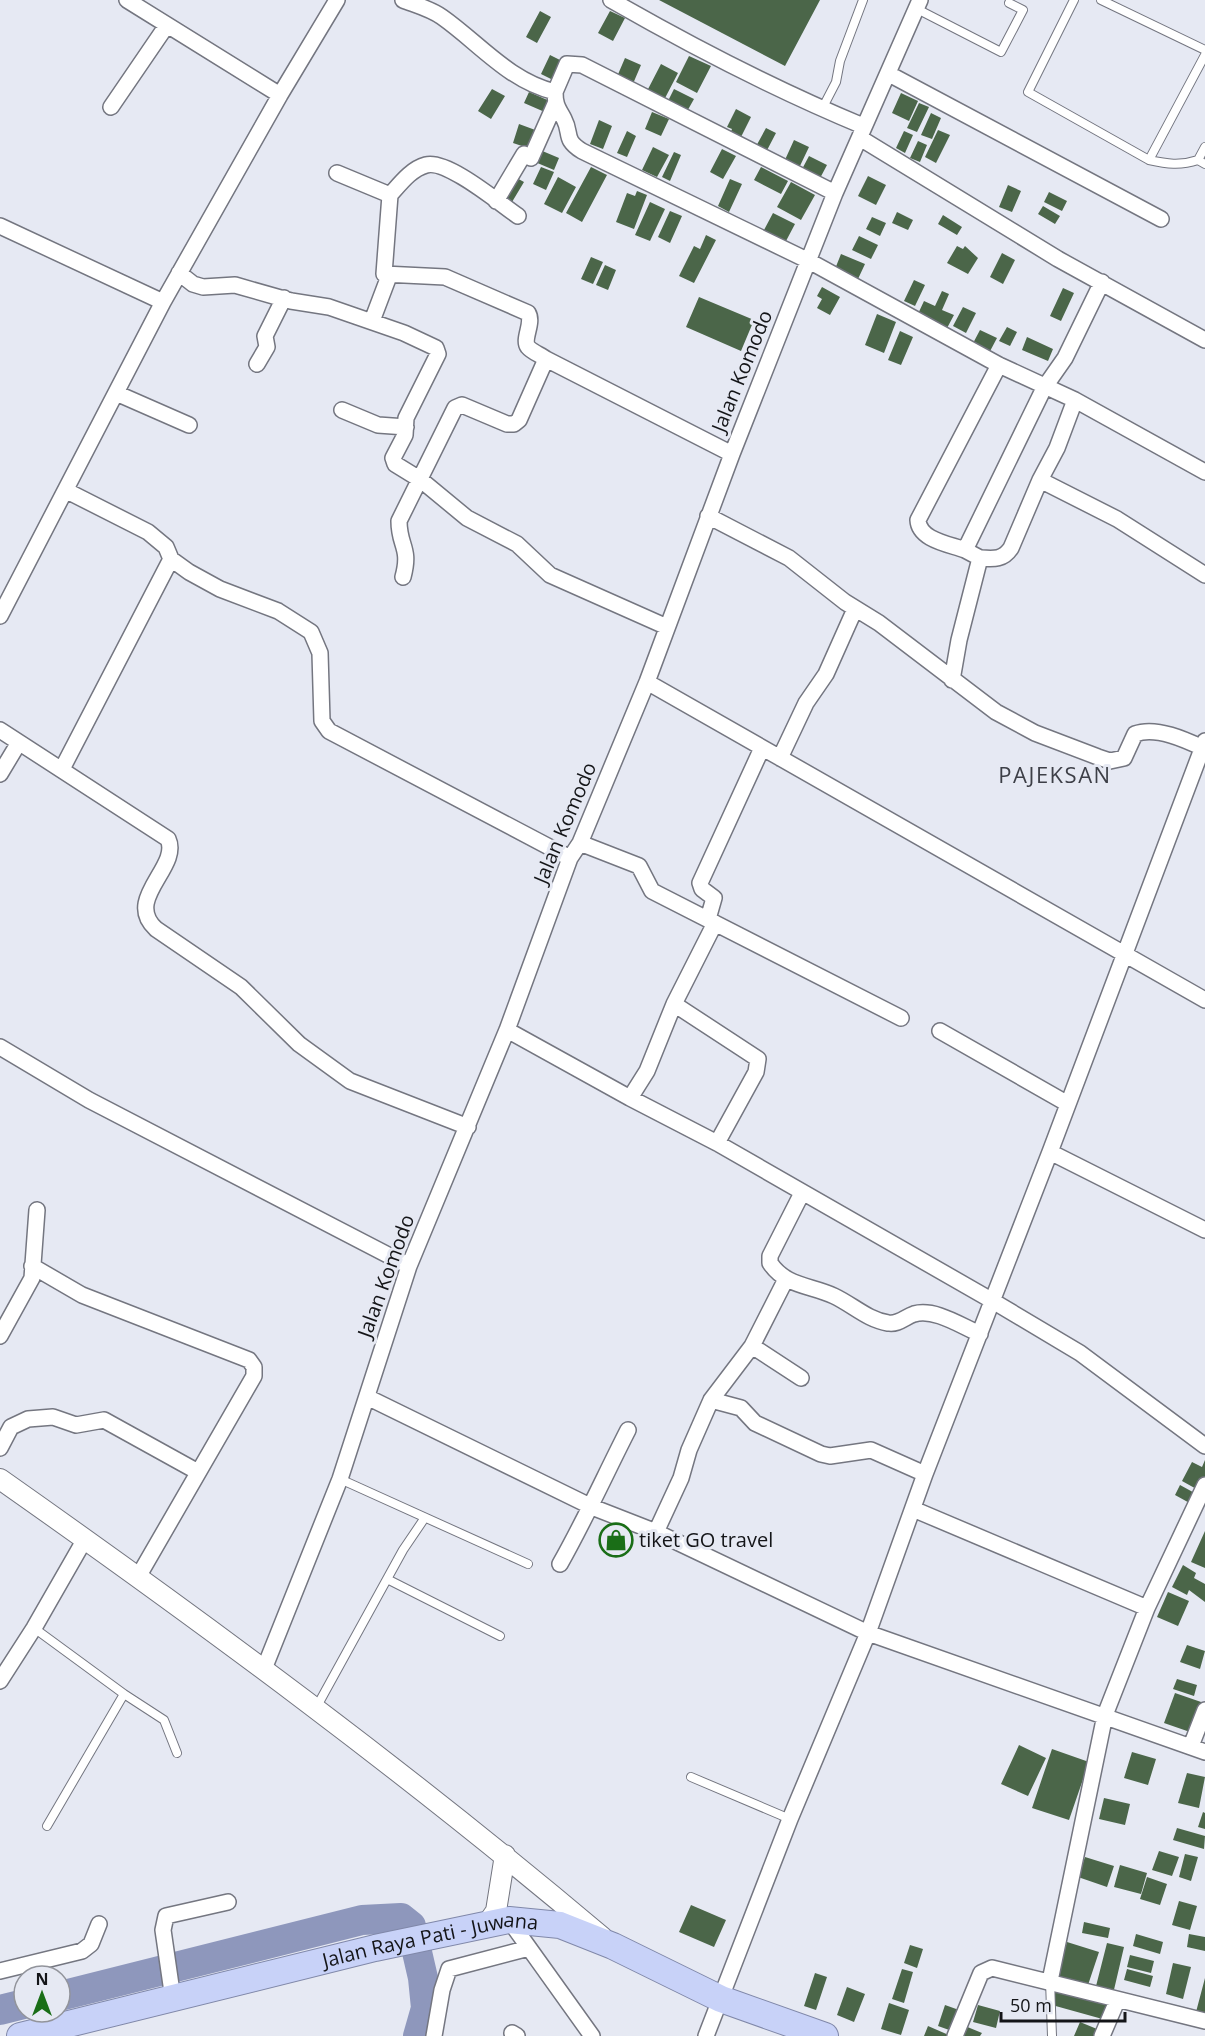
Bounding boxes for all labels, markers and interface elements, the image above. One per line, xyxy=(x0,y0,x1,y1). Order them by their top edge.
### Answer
street label: Jalan Komodo xyxy=(704,306,778,438)
street label: Jalan Komodo xyxy=(526,758,602,889)
district label: PAJEKSAN xyxy=(998,759,1112,789)
street label: Jalan Komodo xyxy=(350,1211,420,1343)
shop icon: tiket GO travel xyxy=(598,1522,634,1558)
place label: tiket GO travel xyxy=(639,1526,773,1553)
street label: Jalan Raya Pati - Juwana xyxy=(318,1906,540,1974)
north arrow xyxy=(12,1964,72,2024)
text: N xyxy=(35,1968,49,1990)
scale bar xyxy=(1001,1985,1126,2023)
text: 50 m xyxy=(1010,1993,1052,2017)

